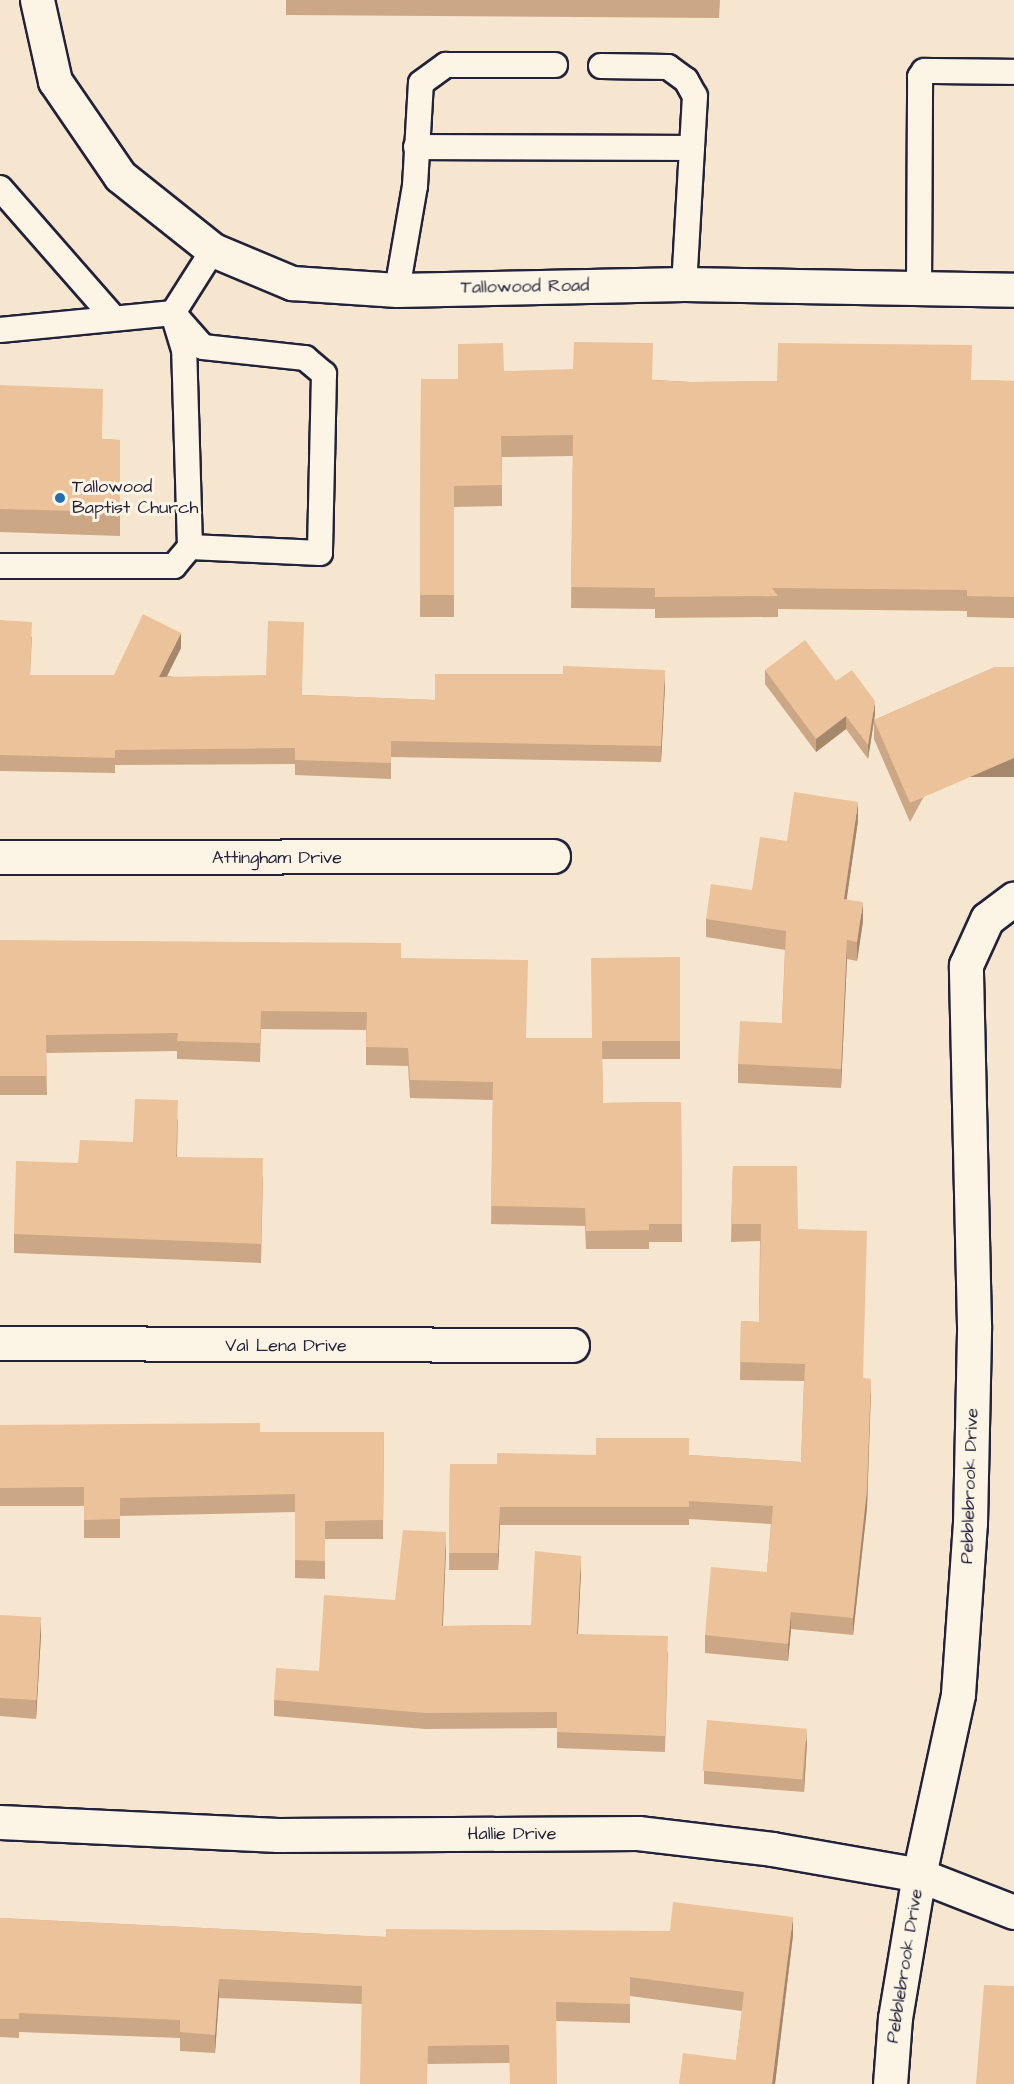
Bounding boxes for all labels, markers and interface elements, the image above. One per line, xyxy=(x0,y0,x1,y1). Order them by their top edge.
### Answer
street label: Tallowood Road xyxy=(460,275,590,299)
place label: Tallowood Baptist Church xyxy=(72,477,199,520)
marker: Tallowood Baptist Church xyxy=(53,491,67,505)
street label: Attingham Drive xyxy=(212,847,342,869)
street label: Val Lena Drive xyxy=(225,1335,347,1357)
street label: Pebblebrook Drive xyxy=(956,1408,984,1564)
street label: Hallie Drive xyxy=(468,1823,556,1845)
street label: Pebblebrook Drive xyxy=(882,1887,928,2045)

